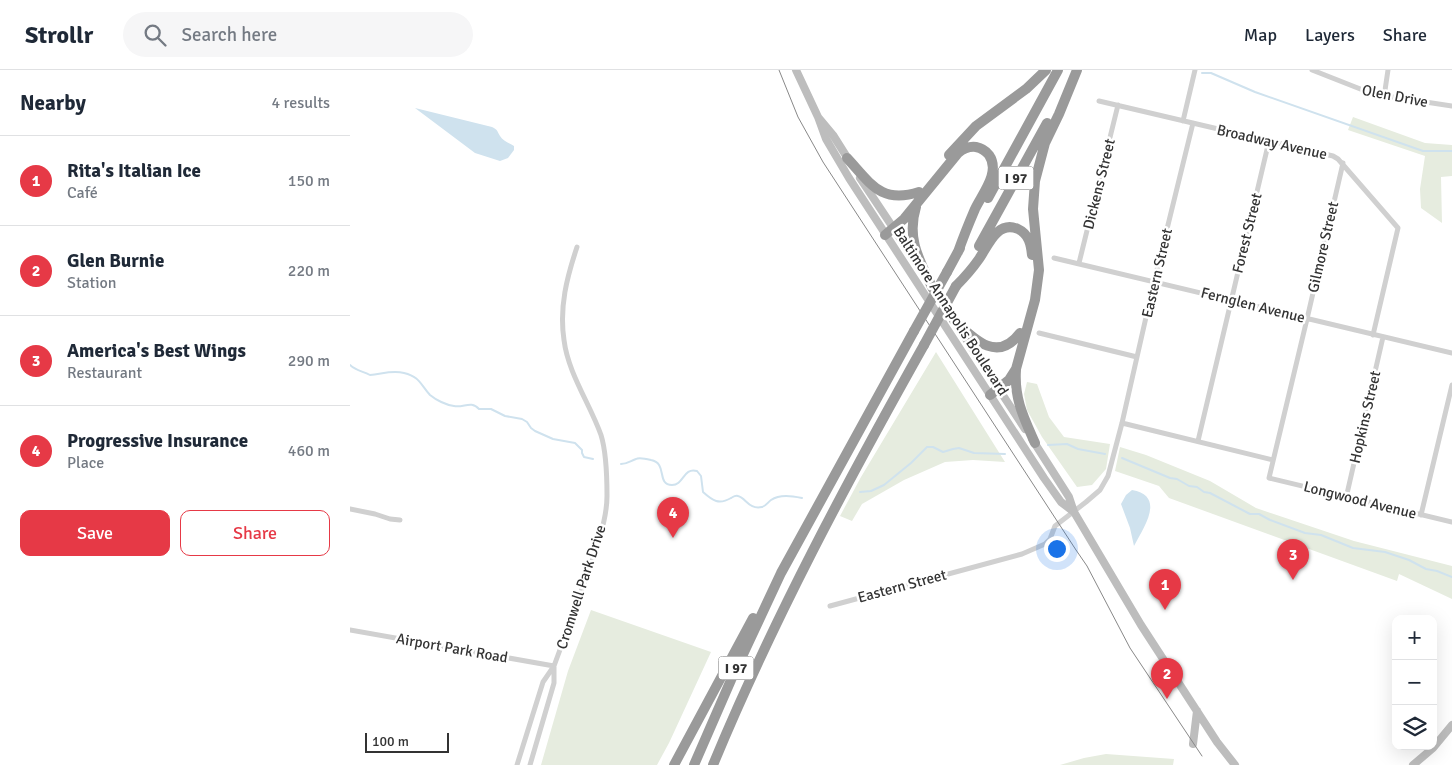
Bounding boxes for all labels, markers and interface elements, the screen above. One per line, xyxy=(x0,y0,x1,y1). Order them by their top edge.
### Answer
search box xyxy=(123,12,473,57)
text: Strollr xyxy=(25,20,93,50)
icon: search xyxy=(141,21,169,49)
text: Search here xyxy=(181,23,277,47)
text: Map xyxy=(1244,24,1277,46)
text: Layers xyxy=(1305,24,1355,46)
text: Share xyxy=(1383,24,1427,46)
street label: Olen Drive xyxy=(1361,81,1429,111)
text: Nearby xyxy=(20,90,86,116)
text: 4 results xyxy=(271,93,330,113)
street label: Broadway Avenue xyxy=(1215,121,1329,163)
street label: Dickens Street xyxy=(1079,137,1119,231)
text: Rita's Italian Ice xyxy=(67,159,201,183)
road number: I 97 xyxy=(998,166,1034,190)
text: 1 xyxy=(32,171,40,191)
text: 150 m xyxy=(288,171,330,191)
text: Café xyxy=(67,183,98,203)
street label: Forest Street xyxy=(1228,191,1266,275)
street label: Gilmore Street xyxy=(1304,200,1342,294)
street label: Baltimore Annapolis Boulevard xyxy=(890,223,1012,399)
street label: Eastern Street xyxy=(1138,227,1176,319)
text: Glen Burnie xyxy=(67,249,164,273)
text: 2 xyxy=(32,261,40,281)
text: 220 m xyxy=(288,261,330,281)
text: Station xyxy=(67,273,117,293)
street label: Fernglen Avenue xyxy=(1199,283,1307,327)
text: America's Best Wings xyxy=(67,339,246,363)
text: 3 xyxy=(32,351,40,371)
text: 290 m xyxy=(288,351,330,371)
text: Restaurant xyxy=(67,363,142,383)
street label: Hopkins Street xyxy=(1346,369,1384,465)
text: Progressive Insurance xyxy=(67,429,248,453)
text: 4 xyxy=(32,441,40,461)
text: 460 m xyxy=(288,441,330,461)
text: Place xyxy=(67,453,104,473)
street label: Longwood Avenue xyxy=(1302,477,1418,523)
pin: 4 xyxy=(657,497,689,538)
button: Save xyxy=(20,510,170,556)
button: Share xyxy=(180,510,330,556)
street label: Cromwell Park Drive xyxy=(552,523,610,651)
your location xyxy=(1044,536,1070,562)
pin: 3 xyxy=(1277,539,1309,580)
street label: Eastern Street xyxy=(856,565,948,607)
pin: 1 xyxy=(1149,569,1181,610)
map controls xyxy=(1392,615,1437,750)
button: + xyxy=(1392,615,1437,660)
street label: Airport Park Road xyxy=(395,629,509,667)
road number: I 97 xyxy=(718,656,754,680)
pin: 2 xyxy=(1151,658,1183,699)
button: − xyxy=(1392,660,1437,705)
button: layers xyxy=(1392,705,1437,750)
scale bar xyxy=(365,730,449,753)
text: 100 m xyxy=(372,733,409,750)

